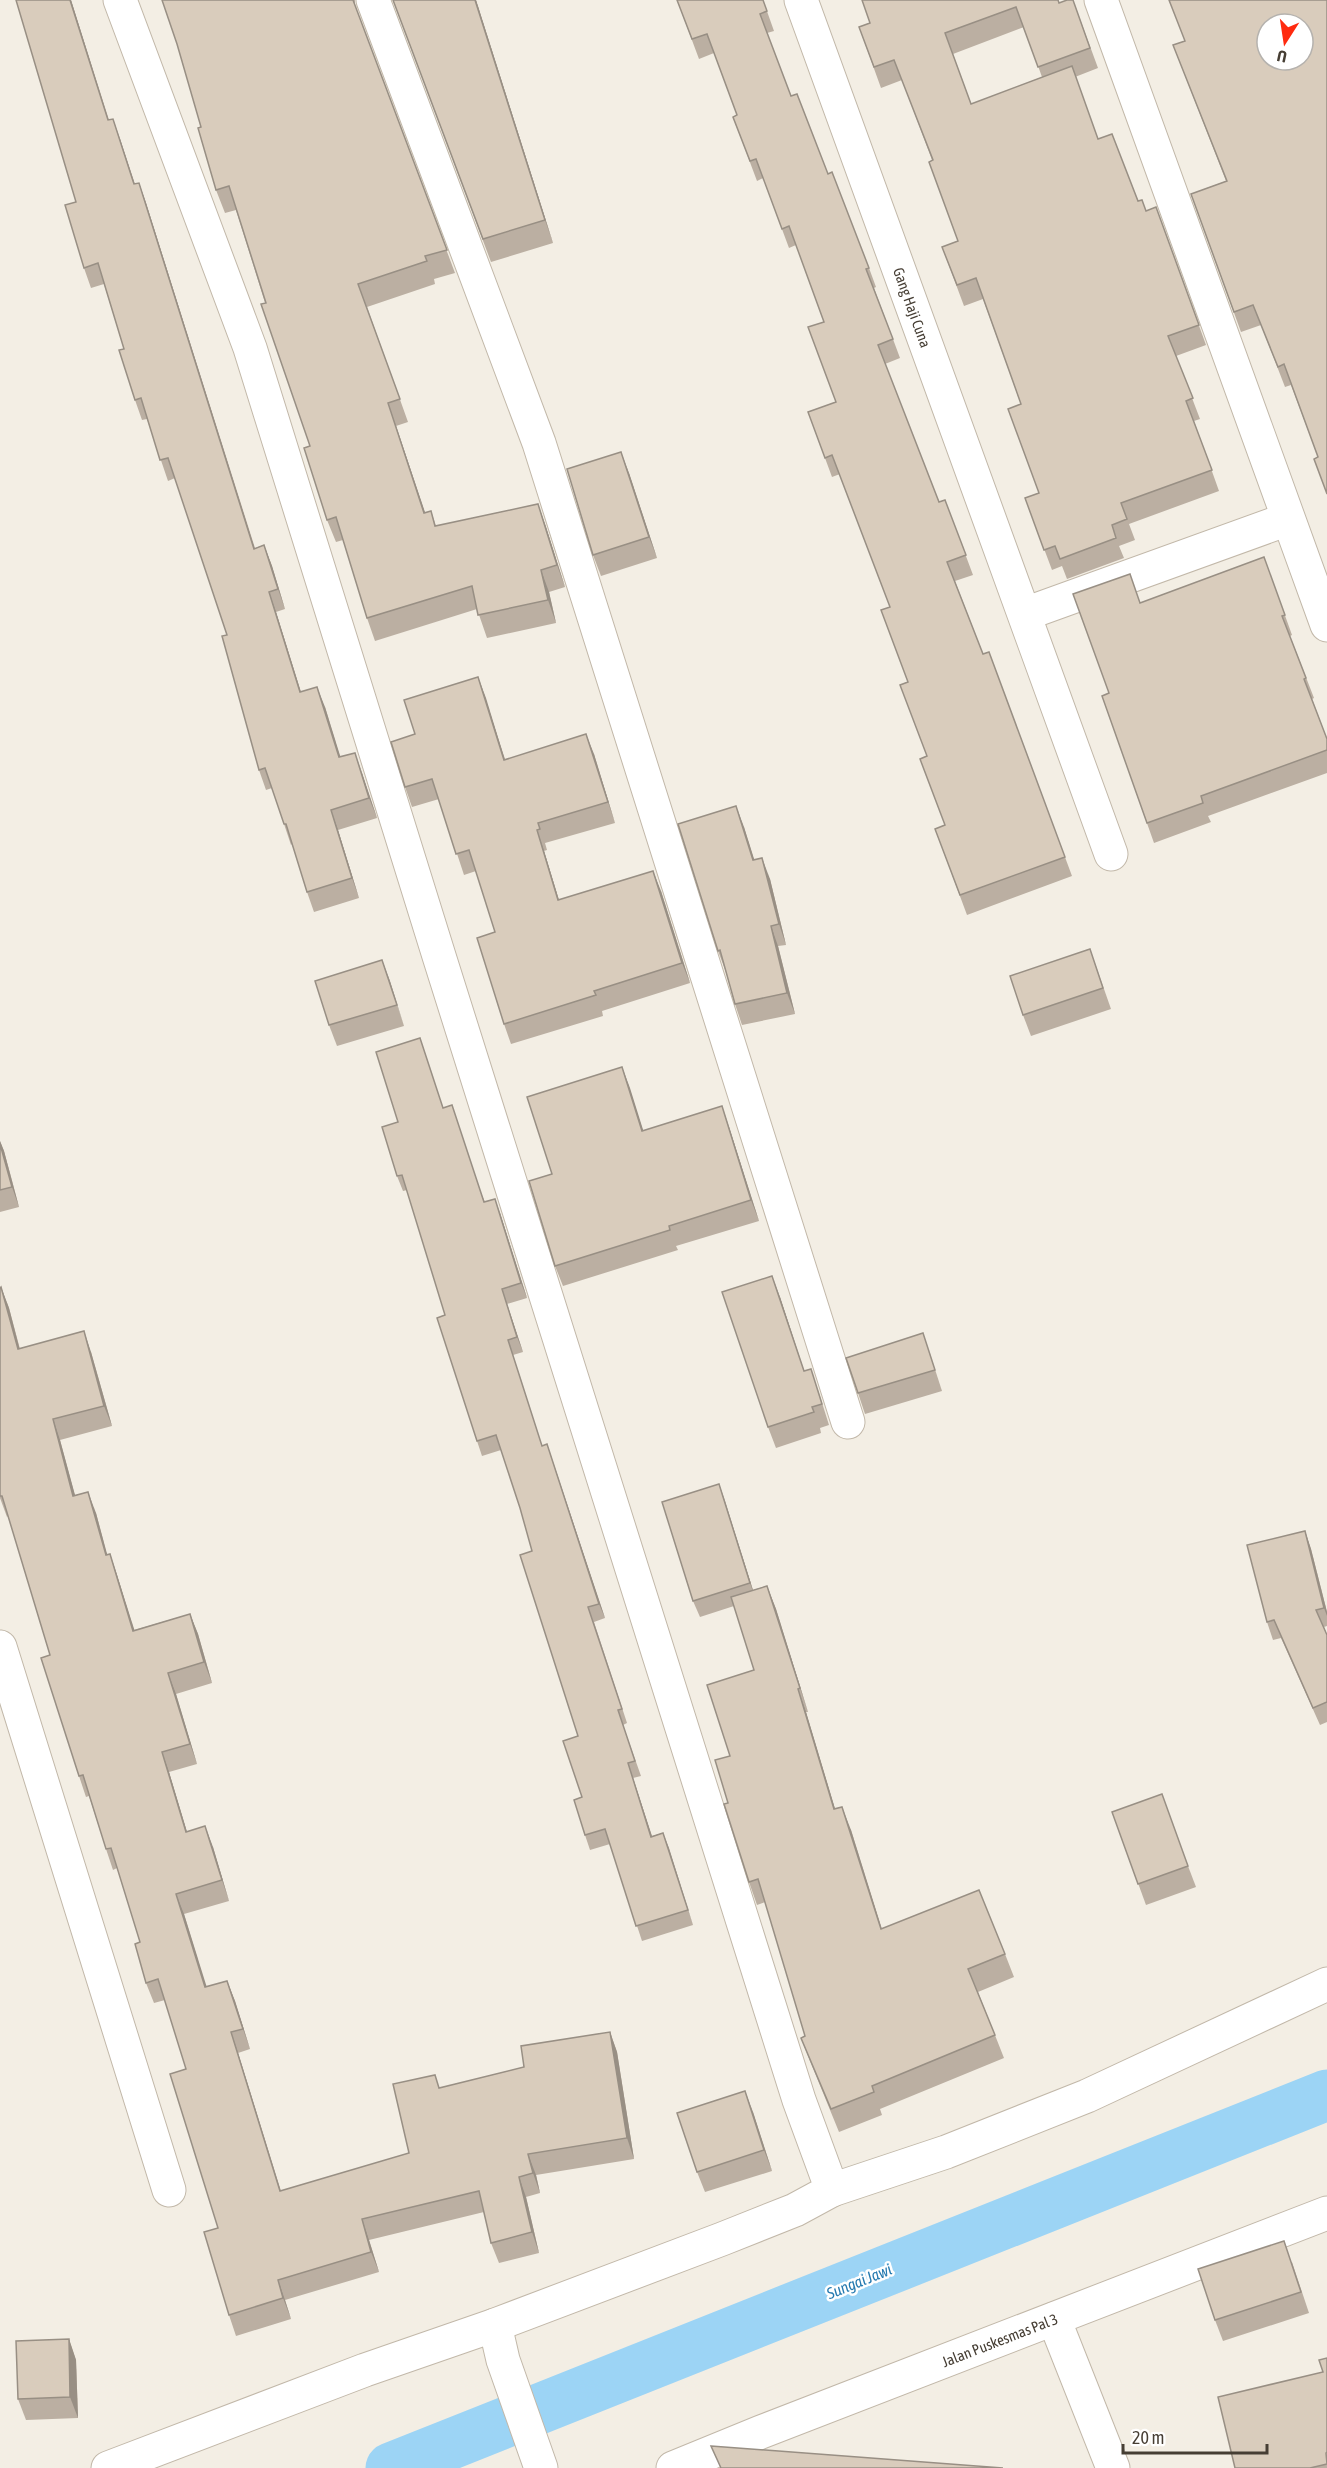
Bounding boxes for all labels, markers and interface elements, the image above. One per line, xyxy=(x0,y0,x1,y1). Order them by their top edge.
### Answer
north arrow xyxy=(1255,12,1315,72)
text: U xyxy=(1275,47,1288,66)
street label: Gang Haji Cuna xyxy=(890,265,935,350)
water label: Sungai Jawi xyxy=(823,2260,895,2303)
street label: Jalan Puskesmas Pal 3 xyxy=(939,2310,1060,2370)
scale bar xyxy=(1123,2417,1267,2455)
text: 20 m xyxy=(1132,2427,1164,2448)

